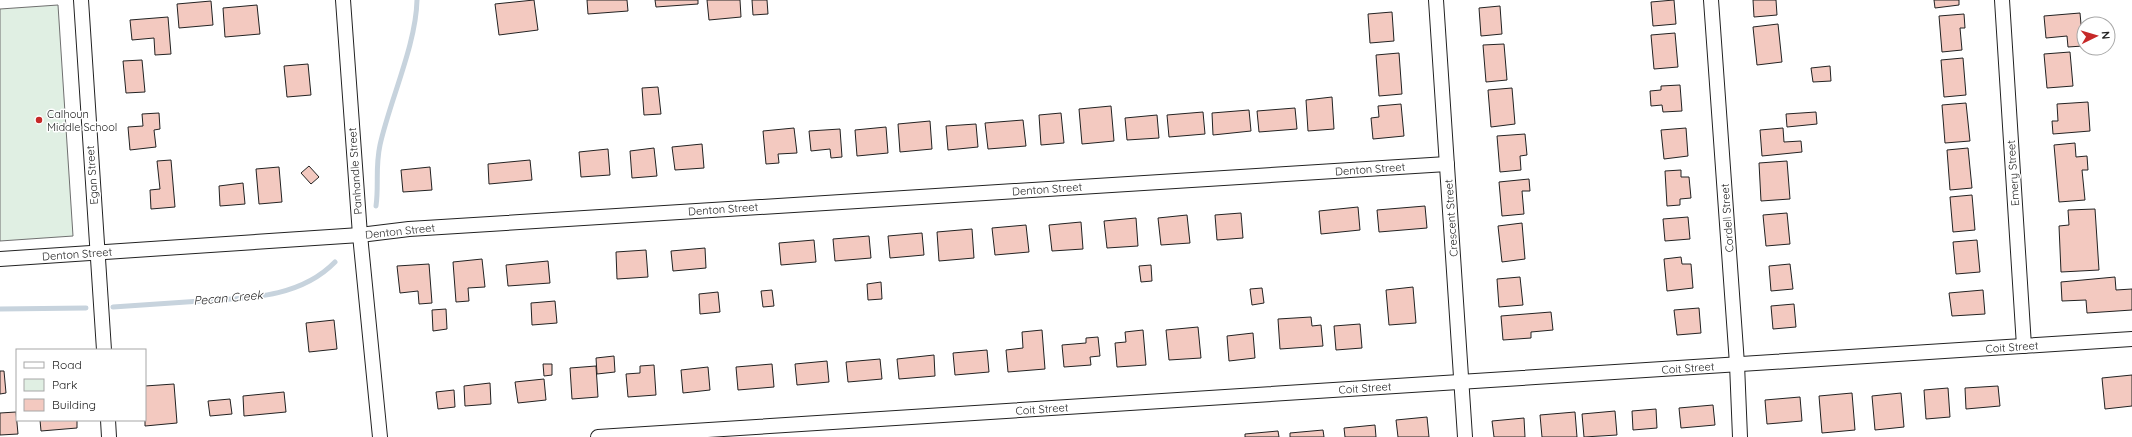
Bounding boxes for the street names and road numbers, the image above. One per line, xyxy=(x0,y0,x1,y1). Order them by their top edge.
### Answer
street label: Panhandle Street xyxy=(345,127,365,215)
street label: Emery Street xyxy=(2004,139,2022,206)
street label: Egan Street xyxy=(83,145,101,205)
street label: Denton Street xyxy=(1334,160,1406,178)
street label: Crescent Street xyxy=(1441,179,1461,257)
street label: Denton Street xyxy=(1011,180,1083,198)
street label: Cordell Street xyxy=(1718,183,1736,253)
street label: Denton Street xyxy=(687,200,759,218)
street label: Denton Street xyxy=(364,220,436,242)
street label: Denton Street xyxy=(41,245,113,263)
street label: Coit Street xyxy=(1985,338,2039,356)
street label: Coit Street xyxy=(1661,359,1715,377)
street label: Coit Street xyxy=(1338,379,1392,397)
street label: Coit Street xyxy=(1015,400,1069,418)

